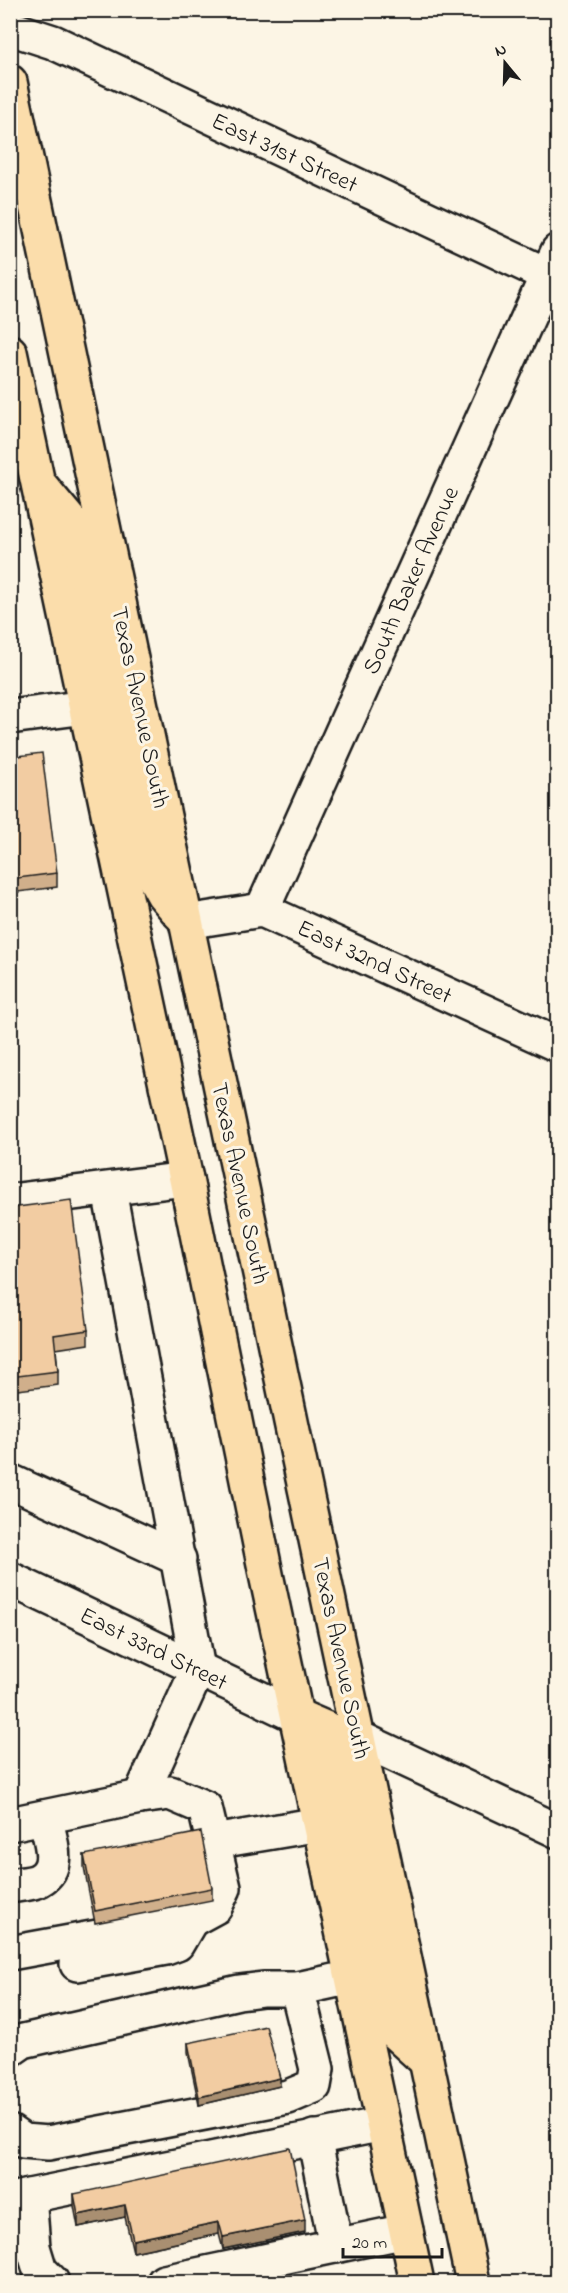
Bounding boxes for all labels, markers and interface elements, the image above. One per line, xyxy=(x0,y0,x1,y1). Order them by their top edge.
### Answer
north arrow xyxy=(475,33,535,93)
text: N xyxy=(492,38,510,64)
street label: East 31st Street xyxy=(205,105,363,204)
street label: South Baker Avenue xyxy=(355,481,470,681)
street label: Texas Avenue South xyxy=(100,604,177,812)
street label: East 32nd Street xyxy=(291,912,457,1015)
street label: Texas Avenue South xyxy=(200,1080,277,1288)
street label: Texas Avenue South xyxy=(301,1555,378,1763)
street label: East 33rd Street xyxy=(73,1599,233,1701)
scale bar xyxy=(343,2221,442,2259)
text: 20 m xyxy=(352,2231,387,2257)

